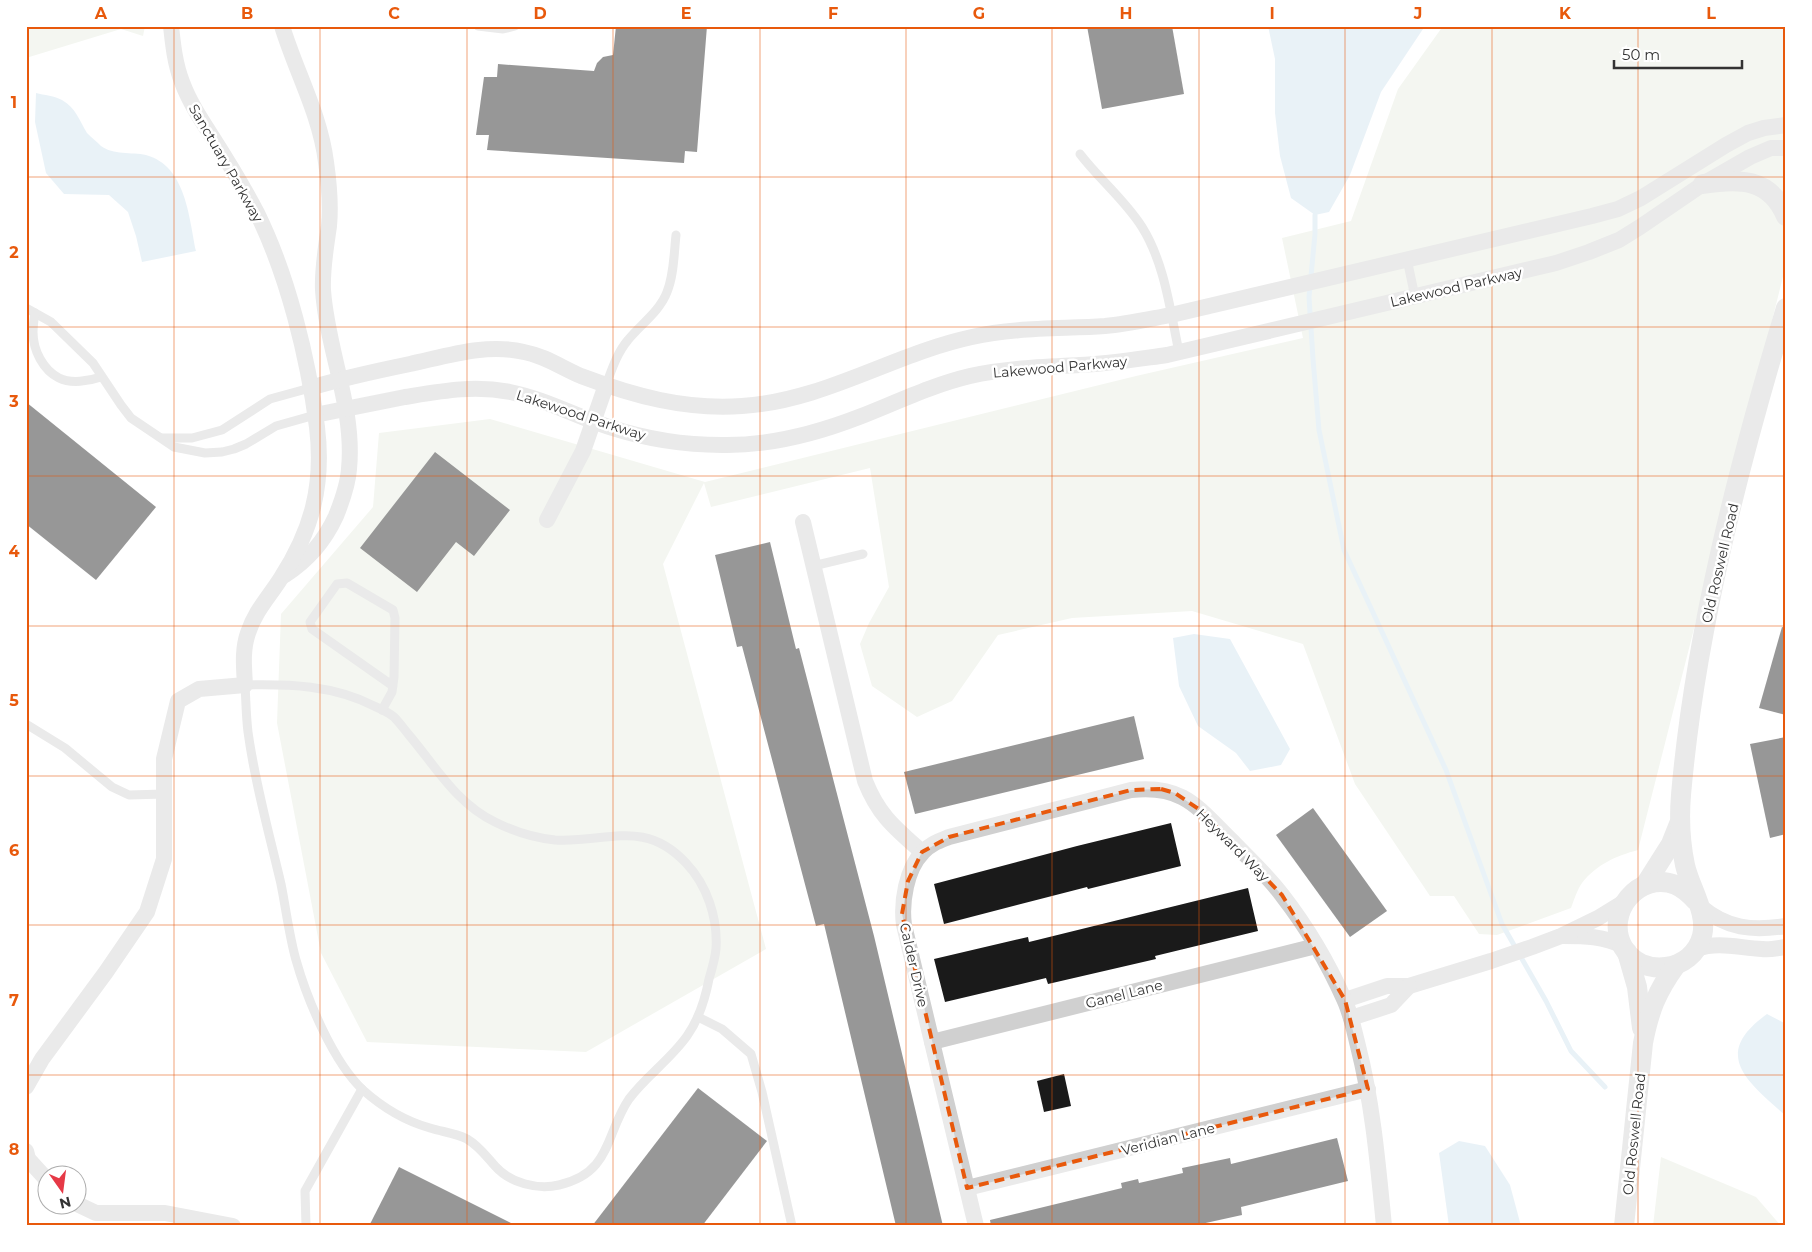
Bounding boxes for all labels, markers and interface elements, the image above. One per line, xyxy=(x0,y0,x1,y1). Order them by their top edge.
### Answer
text: A xyxy=(94,4,108,23)
text: B xyxy=(241,4,253,23)
text: C xyxy=(388,4,400,23)
text: D xyxy=(533,4,547,23)
text: E xyxy=(681,4,691,23)
text: F xyxy=(828,4,838,23)
text: G xyxy=(973,4,985,23)
text: H xyxy=(1120,4,1132,23)
text: I xyxy=(1269,4,1275,23)
text: J xyxy=(1413,4,1422,23)
text: K xyxy=(1559,4,1572,23)
text: L xyxy=(1706,4,1716,23)
scale bar xyxy=(1614,38,1742,70)
text: 50 m xyxy=(1622,45,1660,64)
text: 1 xyxy=(11,93,17,112)
street label: Sanctuary Parkway xyxy=(185,101,267,226)
text: 2 xyxy=(9,243,19,262)
street label: Lakewood Parkway xyxy=(1388,263,1524,311)
street label: Lakewood Parkway xyxy=(992,352,1128,382)
street label: Lakewood Parkway xyxy=(514,386,648,445)
text: 3 xyxy=(8,392,19,411)
street label: Old Roswell Road xyxy=(1697,501,1743,625)
text: 4 xyxy=(8,542,20,561)
text: 5 xyxy=(9,691,19,710)
street label: Heyward Way xyxy=(1193,805,1274,886)
text: 6 xyxy=(9,841,19,860)
street label: Calder Drive xyxy=(896,921,932,1009)
street label: Ganel Lane xyxy=(1084,976,1164,1012)
text: 7 xyxy=(9,991,19,1010)
street label: Old Roswell Road xyxy=(1619,1072,1649,1196)
street label: Veridian Lane xyxy=(1119,1119,1217,1159)
text: 8 xyxy=(9,1140,19,1159)
north arrow xyxy=(38,1164,88,1214)
text: N xyxy=(57,1193,73,1213)

